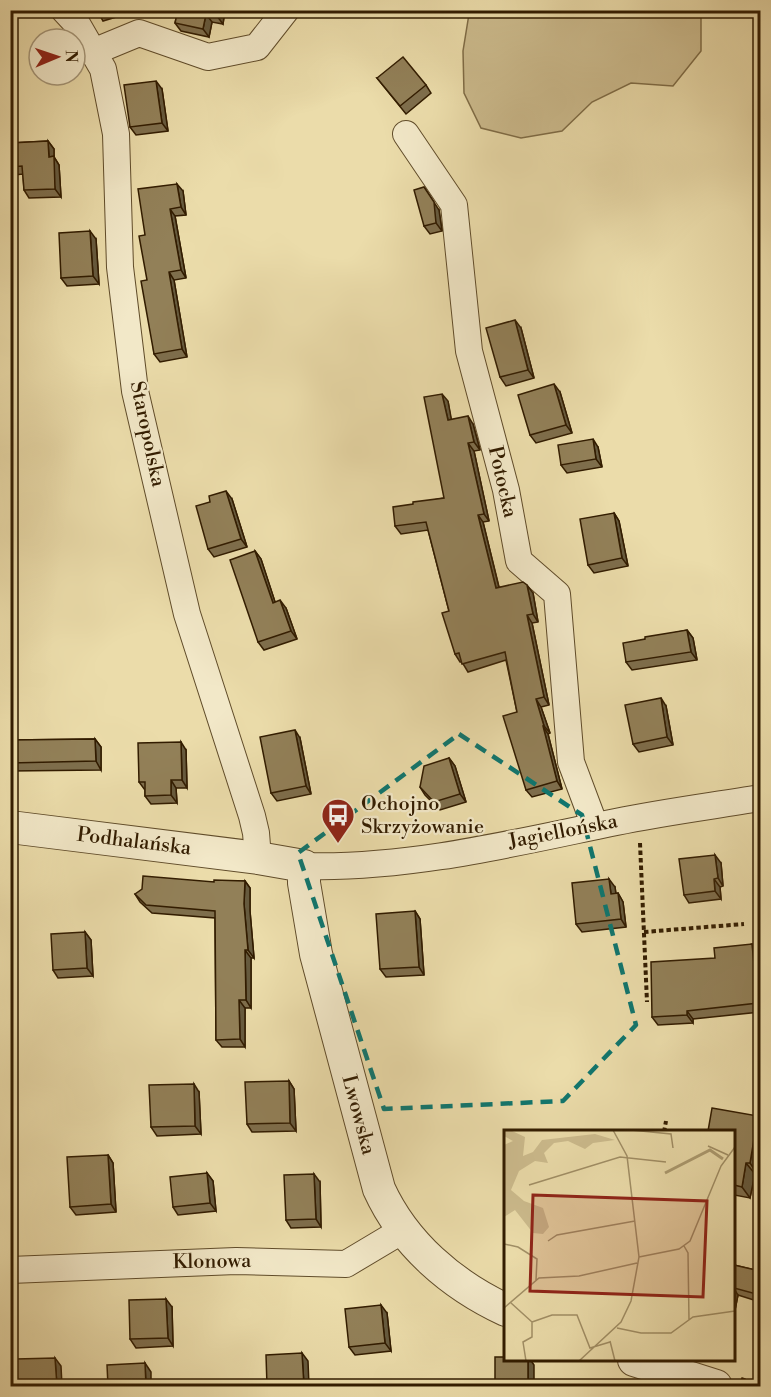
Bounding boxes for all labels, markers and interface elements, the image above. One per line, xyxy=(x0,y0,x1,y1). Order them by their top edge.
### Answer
north arrow xyxy=(27,27,87,87)
text: N xyxy=(61,50,81,64)
street label: Staropolska xyxy=(124,379,171,490)
street label: Potocka xyxy=(482,444,523,521)
place label: Ochojno Skrzyżowanie xyxy=(361,792,484,840)
bus stop icon: Ochojno Skrzyżowanie xyxy=(320,797,356,844)
street label: Jagiellońska xyxy=(505,809,621,855)
street label: Podhalańska xyxy=(75,823,193,862)
street label: Lwowska xyxy=(335,1072,381,1158)
inset map xyxy=(504,1130,735,1361)
street label: Klonowa xyxy=(172,1249,252,1275)

